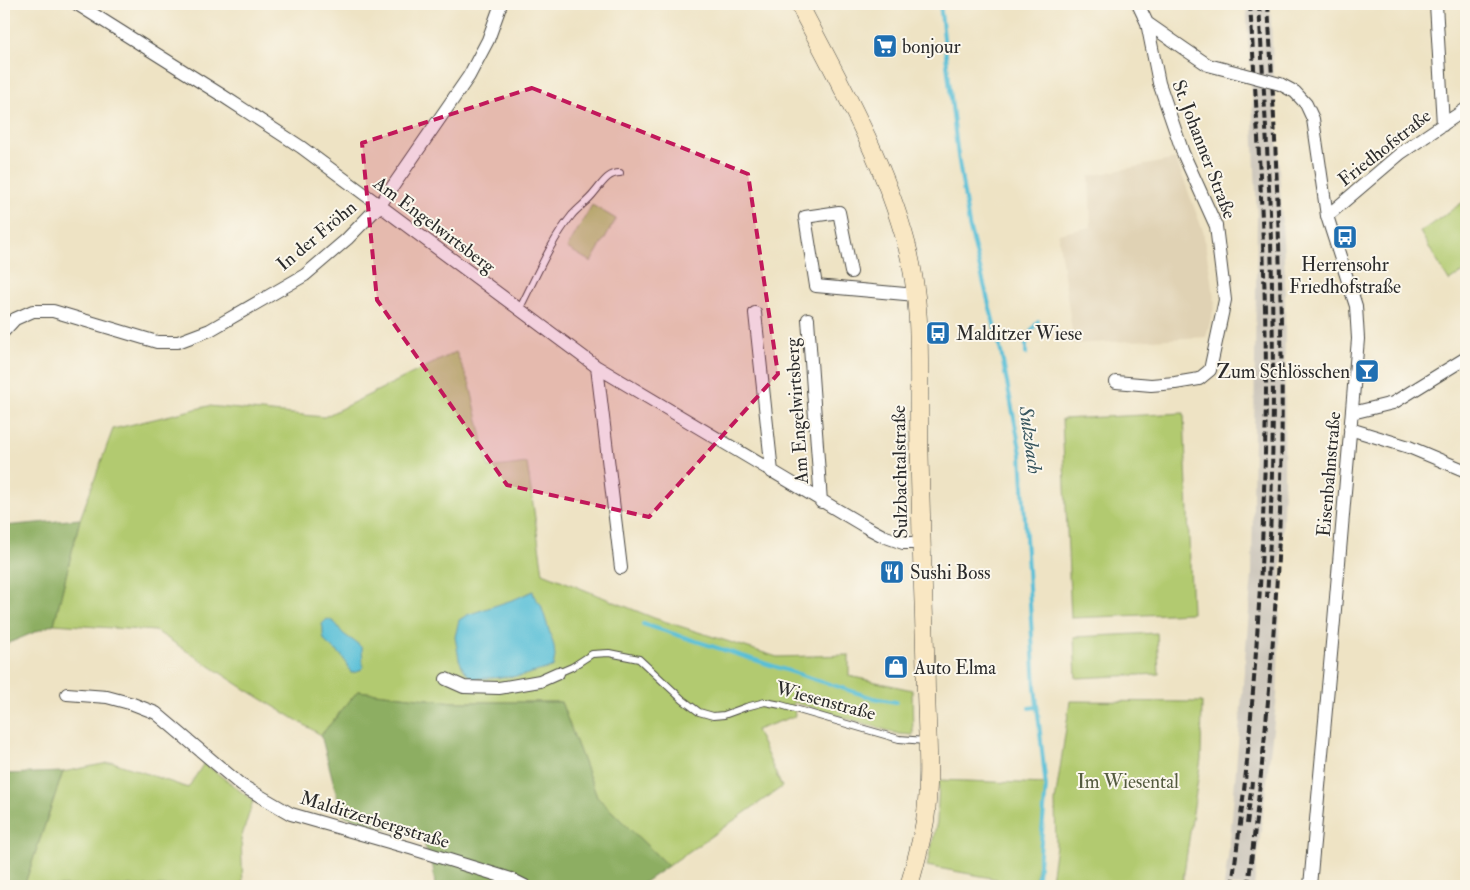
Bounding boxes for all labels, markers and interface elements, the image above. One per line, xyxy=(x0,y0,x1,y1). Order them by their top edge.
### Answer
supermarket icon: bonjour xyxy=(872,33,898,59)
place label: bonjour xyxy=(902,35,961,59)
street label: St. Johanner Straße xyxy=(1167,76,1242,222)
street label: Friedhofstraße xyxy=(1333,104,1436,192)
street label: Am Engelwirtsberg xyxy=(368,171,501,279)
street label: In der Fröhn xyxy=(272,195,362,276)
bus stop icon: Herrensohr Friedhofstraße xyxy=(1332,224,1358,250)
place label: Herrensohr Friedhofstraße xyxy=(1289,253,1401,299)
bus stop icon: Malditzer Wiese xyxy=(925,320,951,346)
place label: Malditzer Wiese xyxy=(956,322,1082,346)
street label: Am Engelwirtsberg xyxy=(780,336,814,486)
bar icon: Zum Schlösschen xyxy=(1354,358,1380,384)
place label: Zum Schlösschen xyxy=(1217,360,1350,384)
water label: Sulzbach xyxy=(1013,404,1048,475)
street label: Sulzbachtalstraße xyxy=(887,405,913,539)
street label: Eisenbahnstraße xyxy=(1312,410,1346,538)
restaurant icon: Sushi Boss xyxy=(879,559,905,585)
place label: Sushi Boss xyxy=(910,561,990,585)
shop icon: Auto Elma xyxy=(883,654,909,680)
place label: Auto Elma xyxy=(913,656,996,680)
street label: Wiesenstraße xyxy=(772,676,878,726)
park label: Im Wiesental xyxy=(1077,770,1179,794)
street label: Malditzerbergstraße xyxy=(297,786,452,854)

